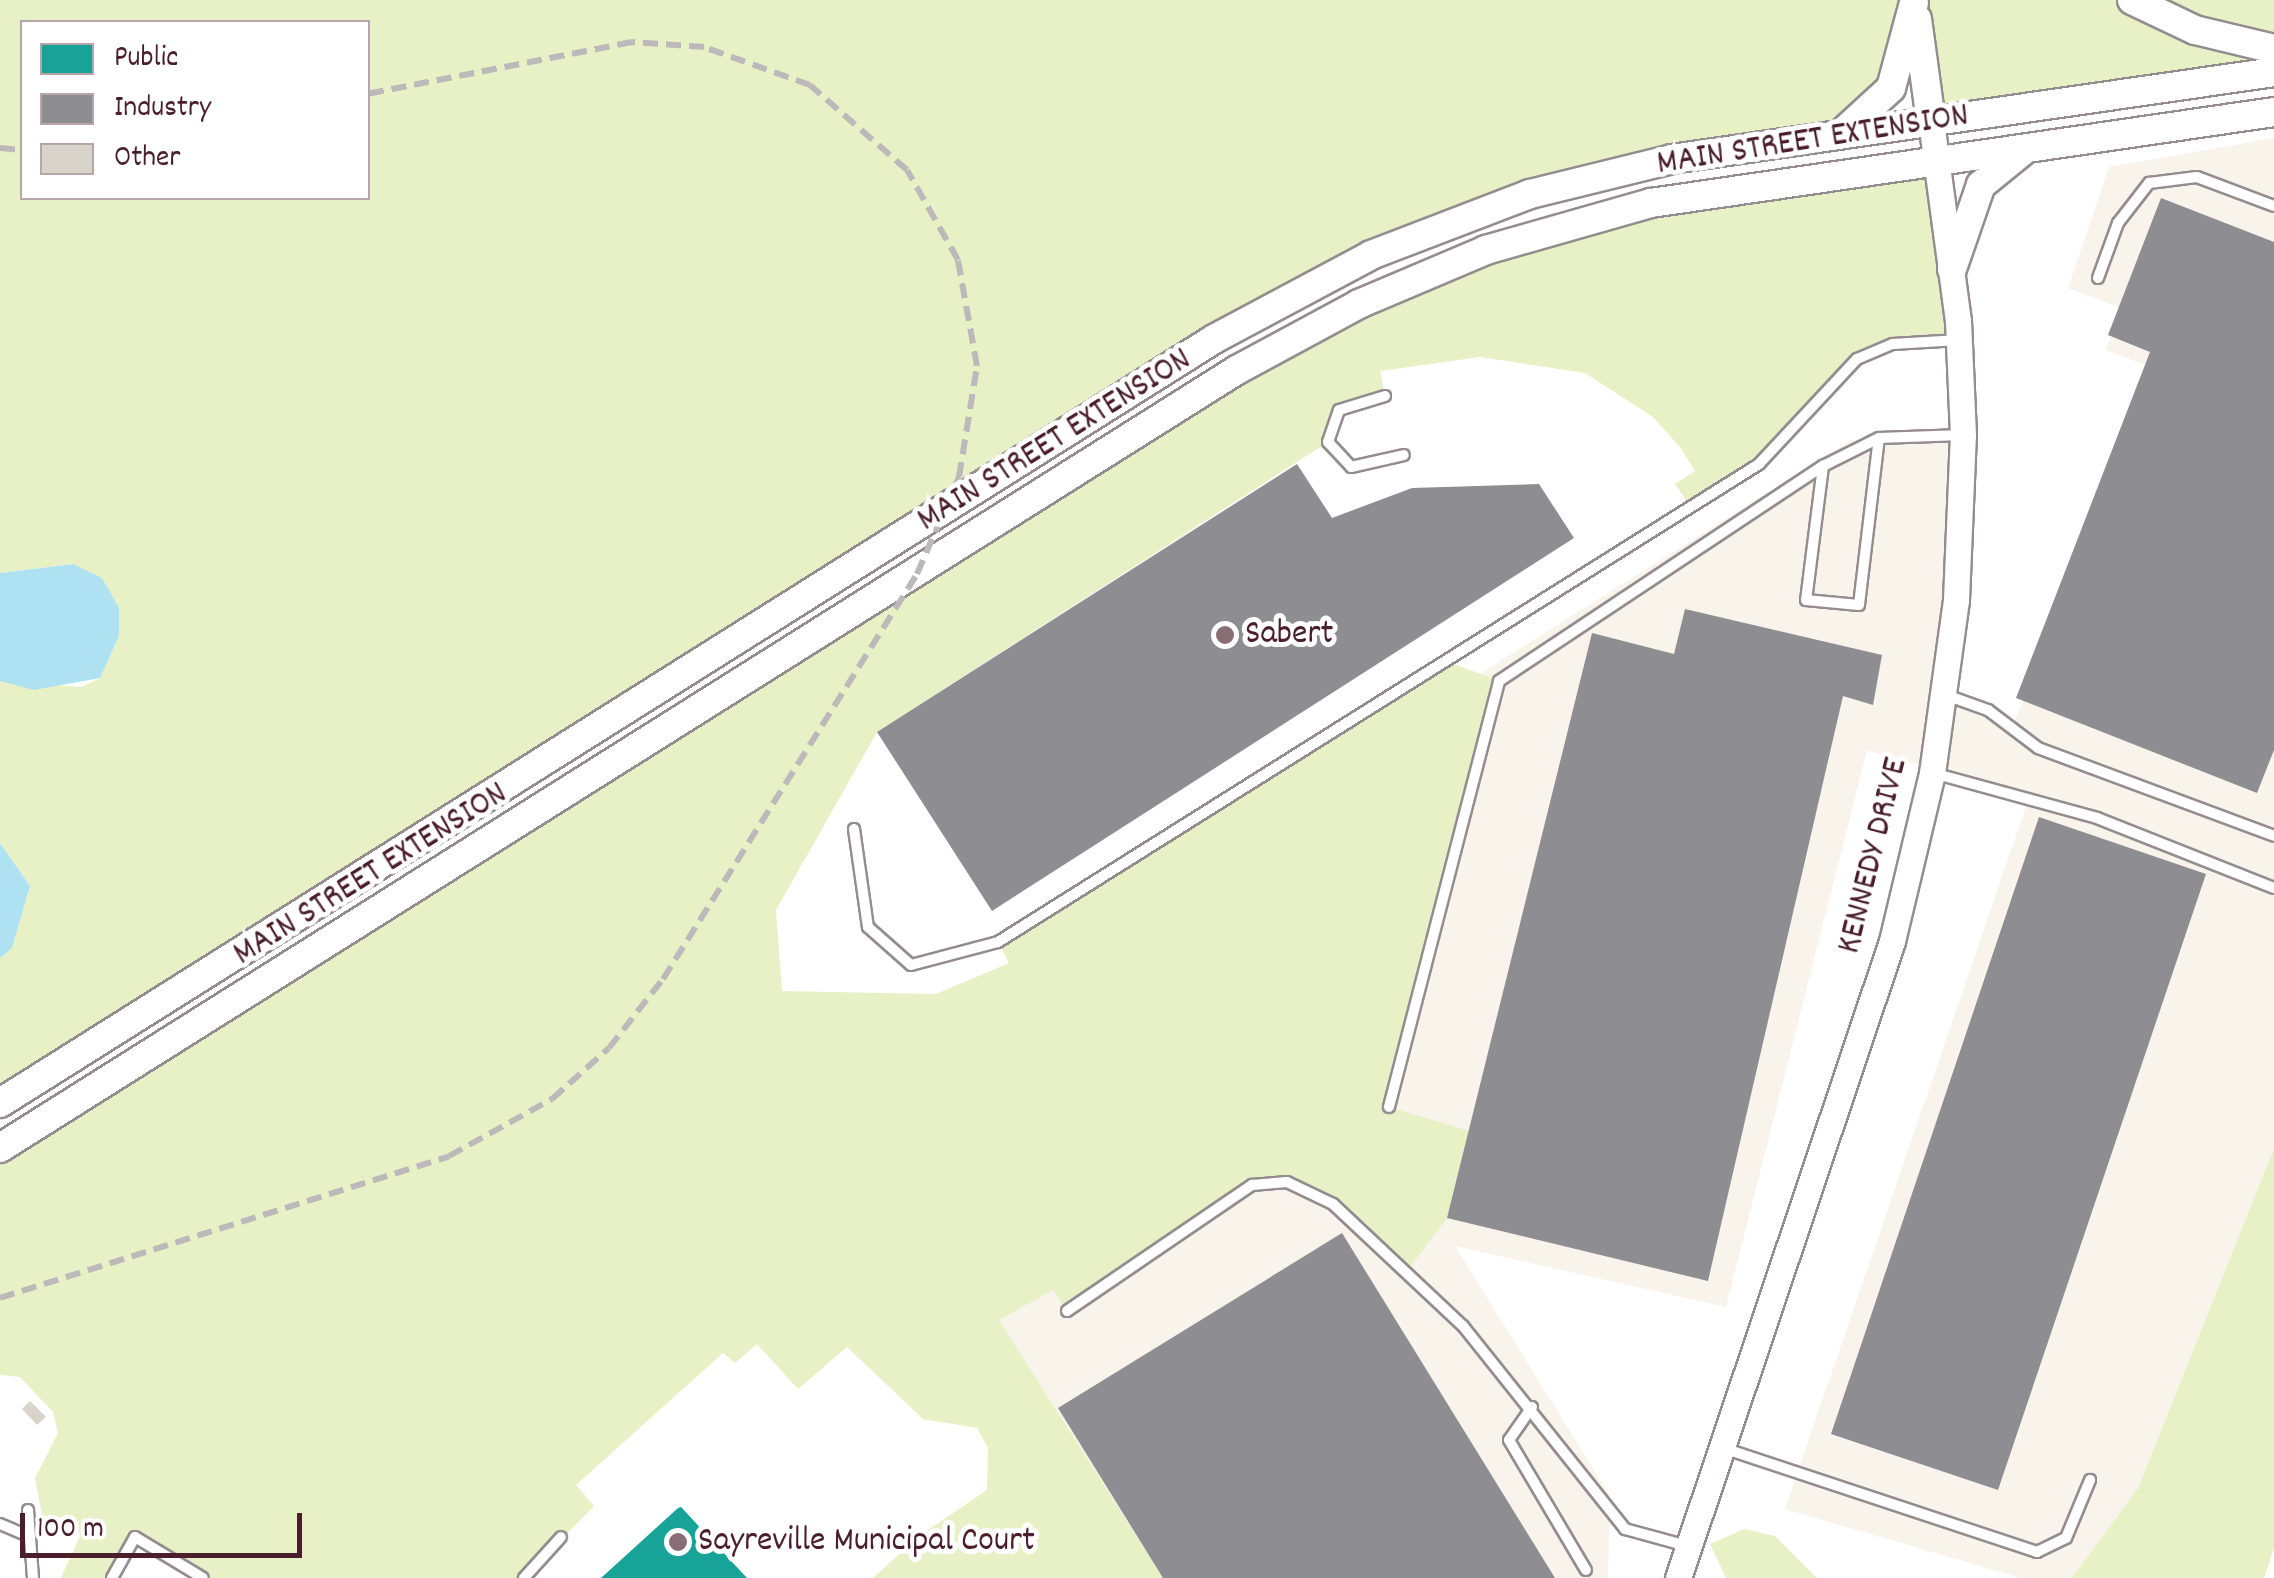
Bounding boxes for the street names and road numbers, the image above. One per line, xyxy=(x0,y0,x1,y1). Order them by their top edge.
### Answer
street label: MAIN STREET EXTENSION xyxy=(1654,96,1972,186)
street label: MAIN STREET EXTENSION xyxy=(910,340,1200,542)
street label: KENNEDY DRIVE xyxy=(1829,754,1919,958)
street label: MAIN STREET EXTENSION xyxy=(226,774,516,976)

